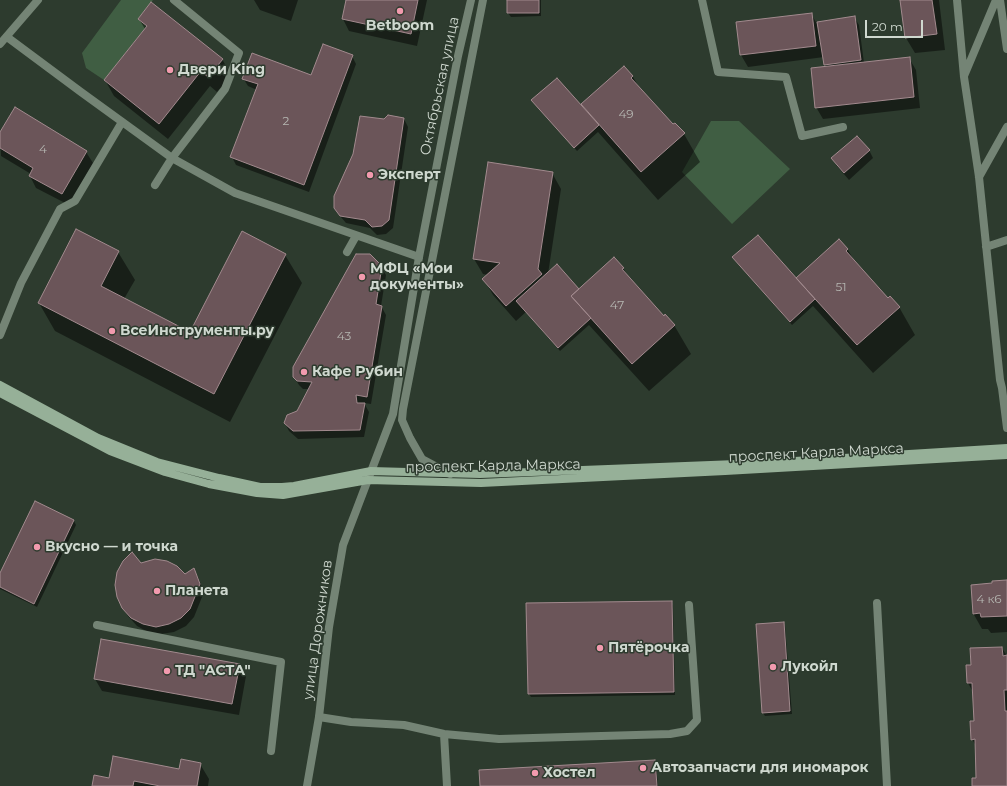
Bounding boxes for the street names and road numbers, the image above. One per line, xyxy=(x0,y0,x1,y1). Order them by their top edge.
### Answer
street label: Октябрьская улица xyxy=(417,15,463,157)
street label: проспект Карла Маркса xyxy=(728,440,904,466)
street label: проспект Карла Маркса xyxy=(405,456,581,476)
street label: улица Дорожников xyxy=(300,559,336,701)

